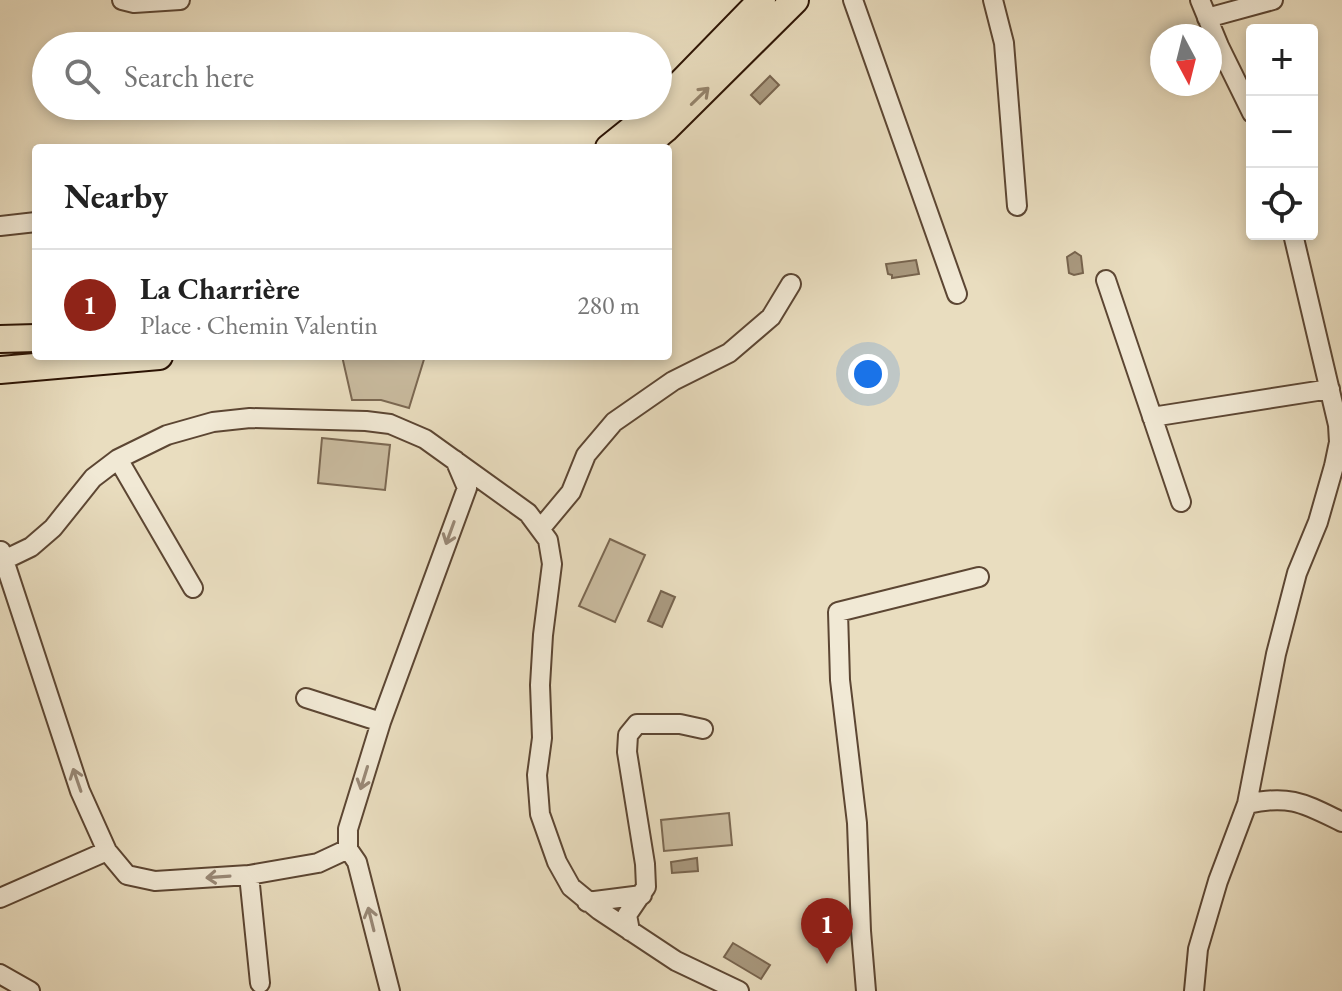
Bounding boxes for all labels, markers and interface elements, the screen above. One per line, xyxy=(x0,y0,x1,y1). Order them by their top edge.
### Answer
north arrow xyxy=(1150,24,1222,96)
map controls xyxy=(1246,24,1318,240)
button: + xyxy=(1246,24,1318,96)
search box xyxy=(32,32,672,120)
icon: search xyxy=(60,54,104,98)
text: Search here xyxy=(124,57,254,96)
one-way arrow xyxy=(690,87,709,106)
button: − xyxy=(1246,96,1318,168)
button: locate xyxy=(1246,168,1318,240)
text: Nearby xyxy=(64,174,168,218)
text: La Charrière xyxy=(140,269,300,308)
text: 1 xyxy=(83,288,97,322)
text: 280 m xyxy=(577,288,640,322)
text: Place · Chemin Valentin xyxy=(140,308,378,342)
your location xyxy=(848,354,888,394)
one-way arrow xyxy=(442,520,457,545)
one-way arrow xyxy=(355,766,370,791)
one-way arrow xyxy=(68,767,83,792)
one-way arrow xyxy=(205,870,232,885)
pin: 1 xyxy=(801,898,853,964)
one-way arrow xyxy=(363,906,378,932)

